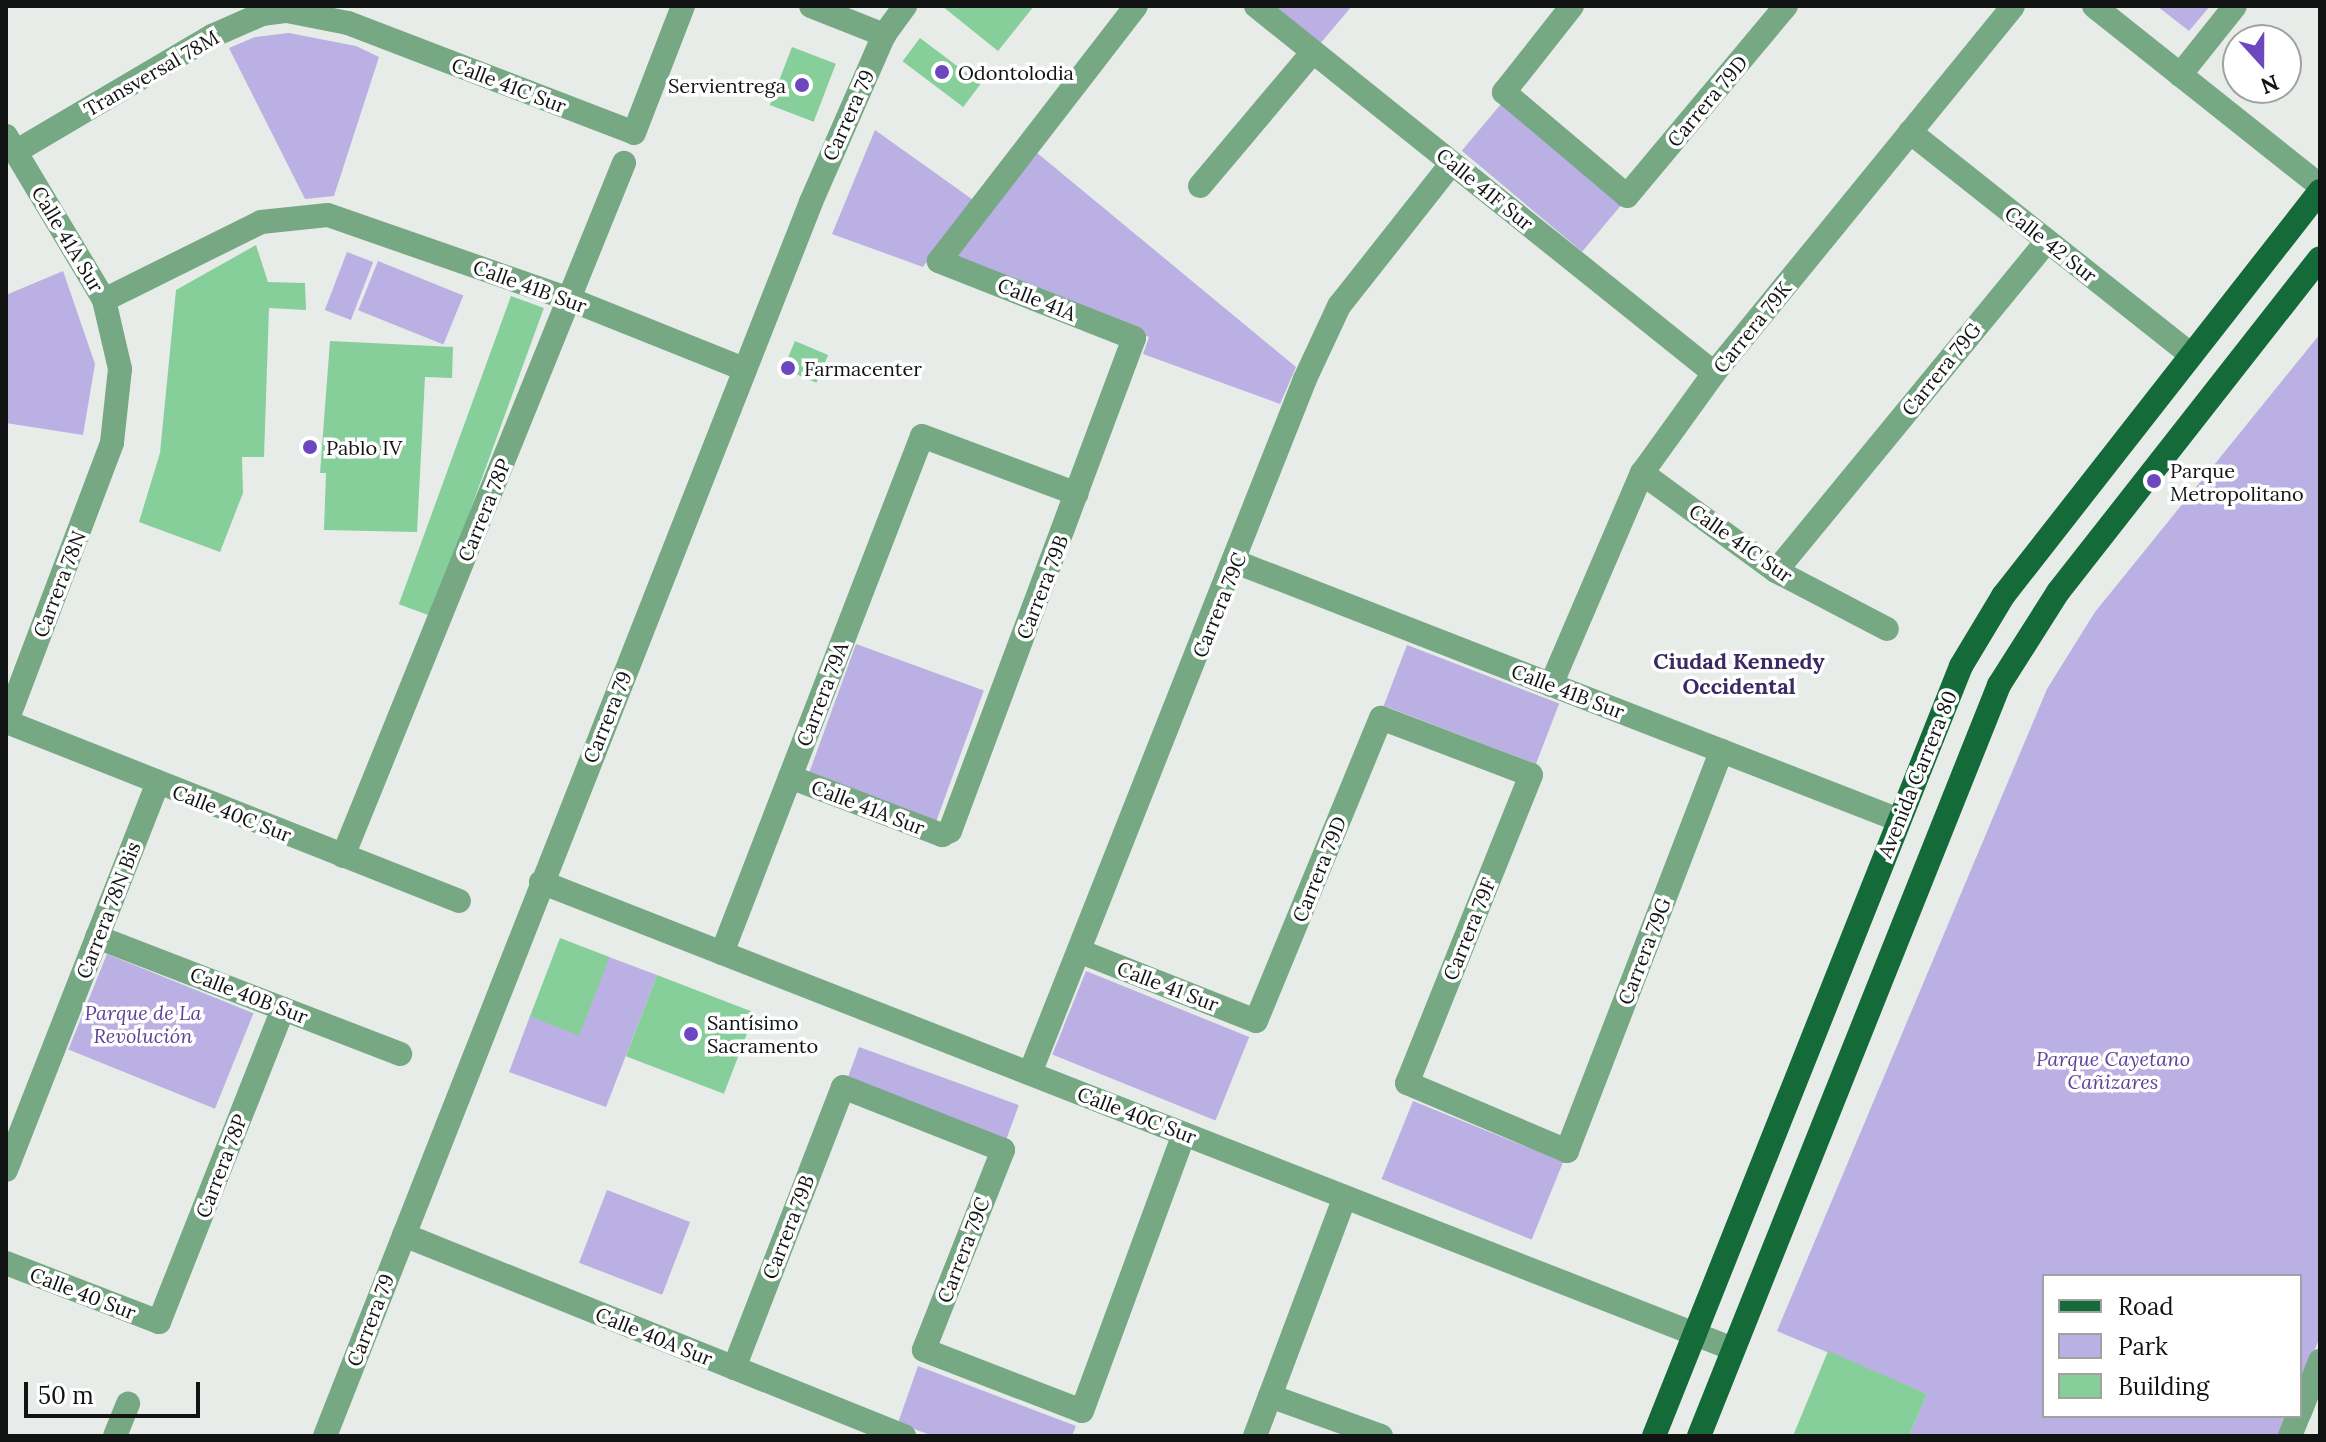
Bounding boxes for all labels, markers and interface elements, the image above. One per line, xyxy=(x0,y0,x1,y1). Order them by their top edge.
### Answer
north arrow xyxy=(2222,24,2302,104)
street label: Transversal 78M xyxy=(79,25,223,121)
street label: Carrera 79D xyxy=(1662,50,1752,152)
street label: Calle 41C Sur xyxy=(448,52,570,118)
place label: Odontolodia xyxy=(958,60,1074,84)
marker: Odontolodia xyxy=(933,63,951,81)
street label: Carrera 79 xyxy=(817,66,879,164)
text: N xyxy=(2257,68,2283,101)
place label: Servientrega xyxy=(668,73,786,97)
marker: Servientrega xyxy=(793,76,811,94)
street label: Calle 41F Sur xyxy=(1432,143,1538,235)
street label: Calle 41A Sur xyxy=(27,182,109,296)
street label: Calle 42 Sur xyxy=(2000,201,2102,287)
street label: Calle 41B Sur xyxy=(470,254,590,318)
street label: Calle 41A xyxy=(994,272,1080,326)
street label: Carrera 79K xyxy=(1708,276,1796,378)
street label: Carrera 79G xyxy=(1896,318,1986,420)
place label: Farmacenter xyxy=(804,356,922,380)
marker: Farmacenter xyxy=(779,359,797,377)
place label: Pablo IV xyxy=(326,435,402,459)
marker: Pablo IV xyxy=(301,438,319,456)
street label: Carrera 78P xyxy=(452,455,516,565)
place label: Parque Metropolitano xyxy=(2170,458,2304,505)
marker: Parque Metropolitano xyxy=(2145,472,2163,490)
street label: Calle 41C Sur xyxy=(1685,499,1797,587)
street label: Carrera 78N xyxy=(28,527,90,641)
street label: Carrera 79B xyxy=(1011,532,1073,642)
street label: Carrera 79C xyxy=(1187,549,1251,661)
street label: Carrera 79A xyxy=(791,638,853,750)
district label: Ciudad Kennedy Occidental xyxy=(1653,648,1825,700)
street label: Calle 41B Sur xyxy=(1508,658,1628,724)
street label: Carrera 79 xyxy=(578,667,636,767)
street label: Avenida Carrera 80 xyxy=(1872,687,1962,861)
street label: Calle 41A Sur xyxy=(808,774,928,840)
street label: Calle 40C Sur xyxy=(169,779,295,847)
street label: Carrera 79D xyxy=(1287,813,1351,925)
street label: Carrera 78N Bis xyxy=(71,838,145,982)
street label: Carrera 79F xyxy=(1438,874,1500,984)
street label: Carrera 79G xyxy=(1613,894,1675,1008)
street label: Calle 41 Sur xyxy=(1114,956,1222,1016)
street label: Calle 40B Sur xyxy=(187,962,311,1028)
park label: Parque de La Revolución xyxy=(84,1000,202,1047)
place label: Santísimo Sacramento xyxy=(707,1010,818,1057)
marker: Santísimo Sacramento xyxy=(682,1025,700,1043)
park label: Parque Cayetano Cañizares xyxy=(2036,1047,2190,1094)
street label: Calle 40C Sur xyxy=(1074,1081,1200,1149)
street label: Carrera 78P xyxy=(190,1111,252,1221)
street label: Carrera 79B xyxy=(757,1172,819,1282)
street label: Carrera 79C xyxy=(932,1194,994,1306)
street label: Calle 40 Sur xyxy=(27,1262,139,1324)
street label: Carrera 79 xyxy=(341,1270,399,1370)
legend xyxy=(2042,1274,2302,1418)
text: Road xyxy=(2118,1291,2174,1322)
street label: Calle 40A Sur xyxy=(592,1302,716,1370)
text: Park xyxy=(2118,1331,2168,1362)
scale bar xyxy=(28,1366,204,1416)
text: Building xyxy=(2118,1371,2209,1402)
text: 50 m xyxy=(38,1380,94,1411)

